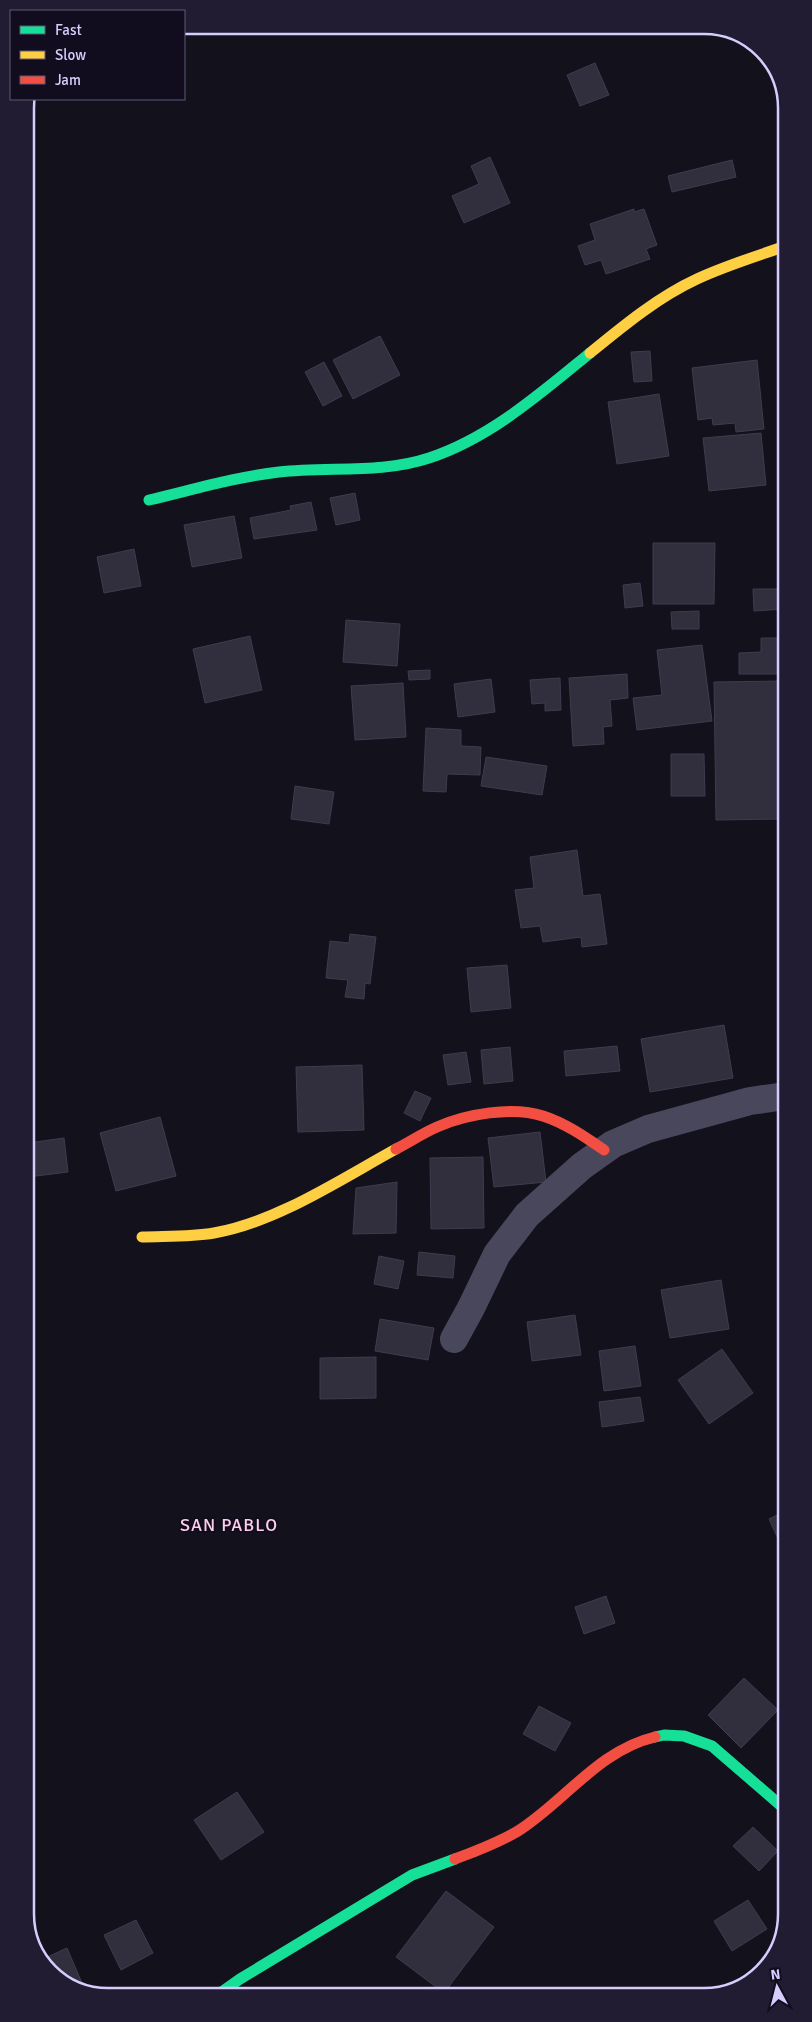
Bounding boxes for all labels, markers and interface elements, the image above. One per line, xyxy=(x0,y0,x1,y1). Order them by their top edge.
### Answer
legend xyxy=(10,10,185,100)
text: Fast xyxy=(55,21,82,39)
text: Slow xyxy=(55,46,86,64)
text: Jam xyxy=(55,71,81,89)
district label: SAN PABLO xyxy=(180,1514,278,1536)
north arrow xyxy=(752,1962,802,2012)
text: N xyxy=(770,1966,781,1984)

